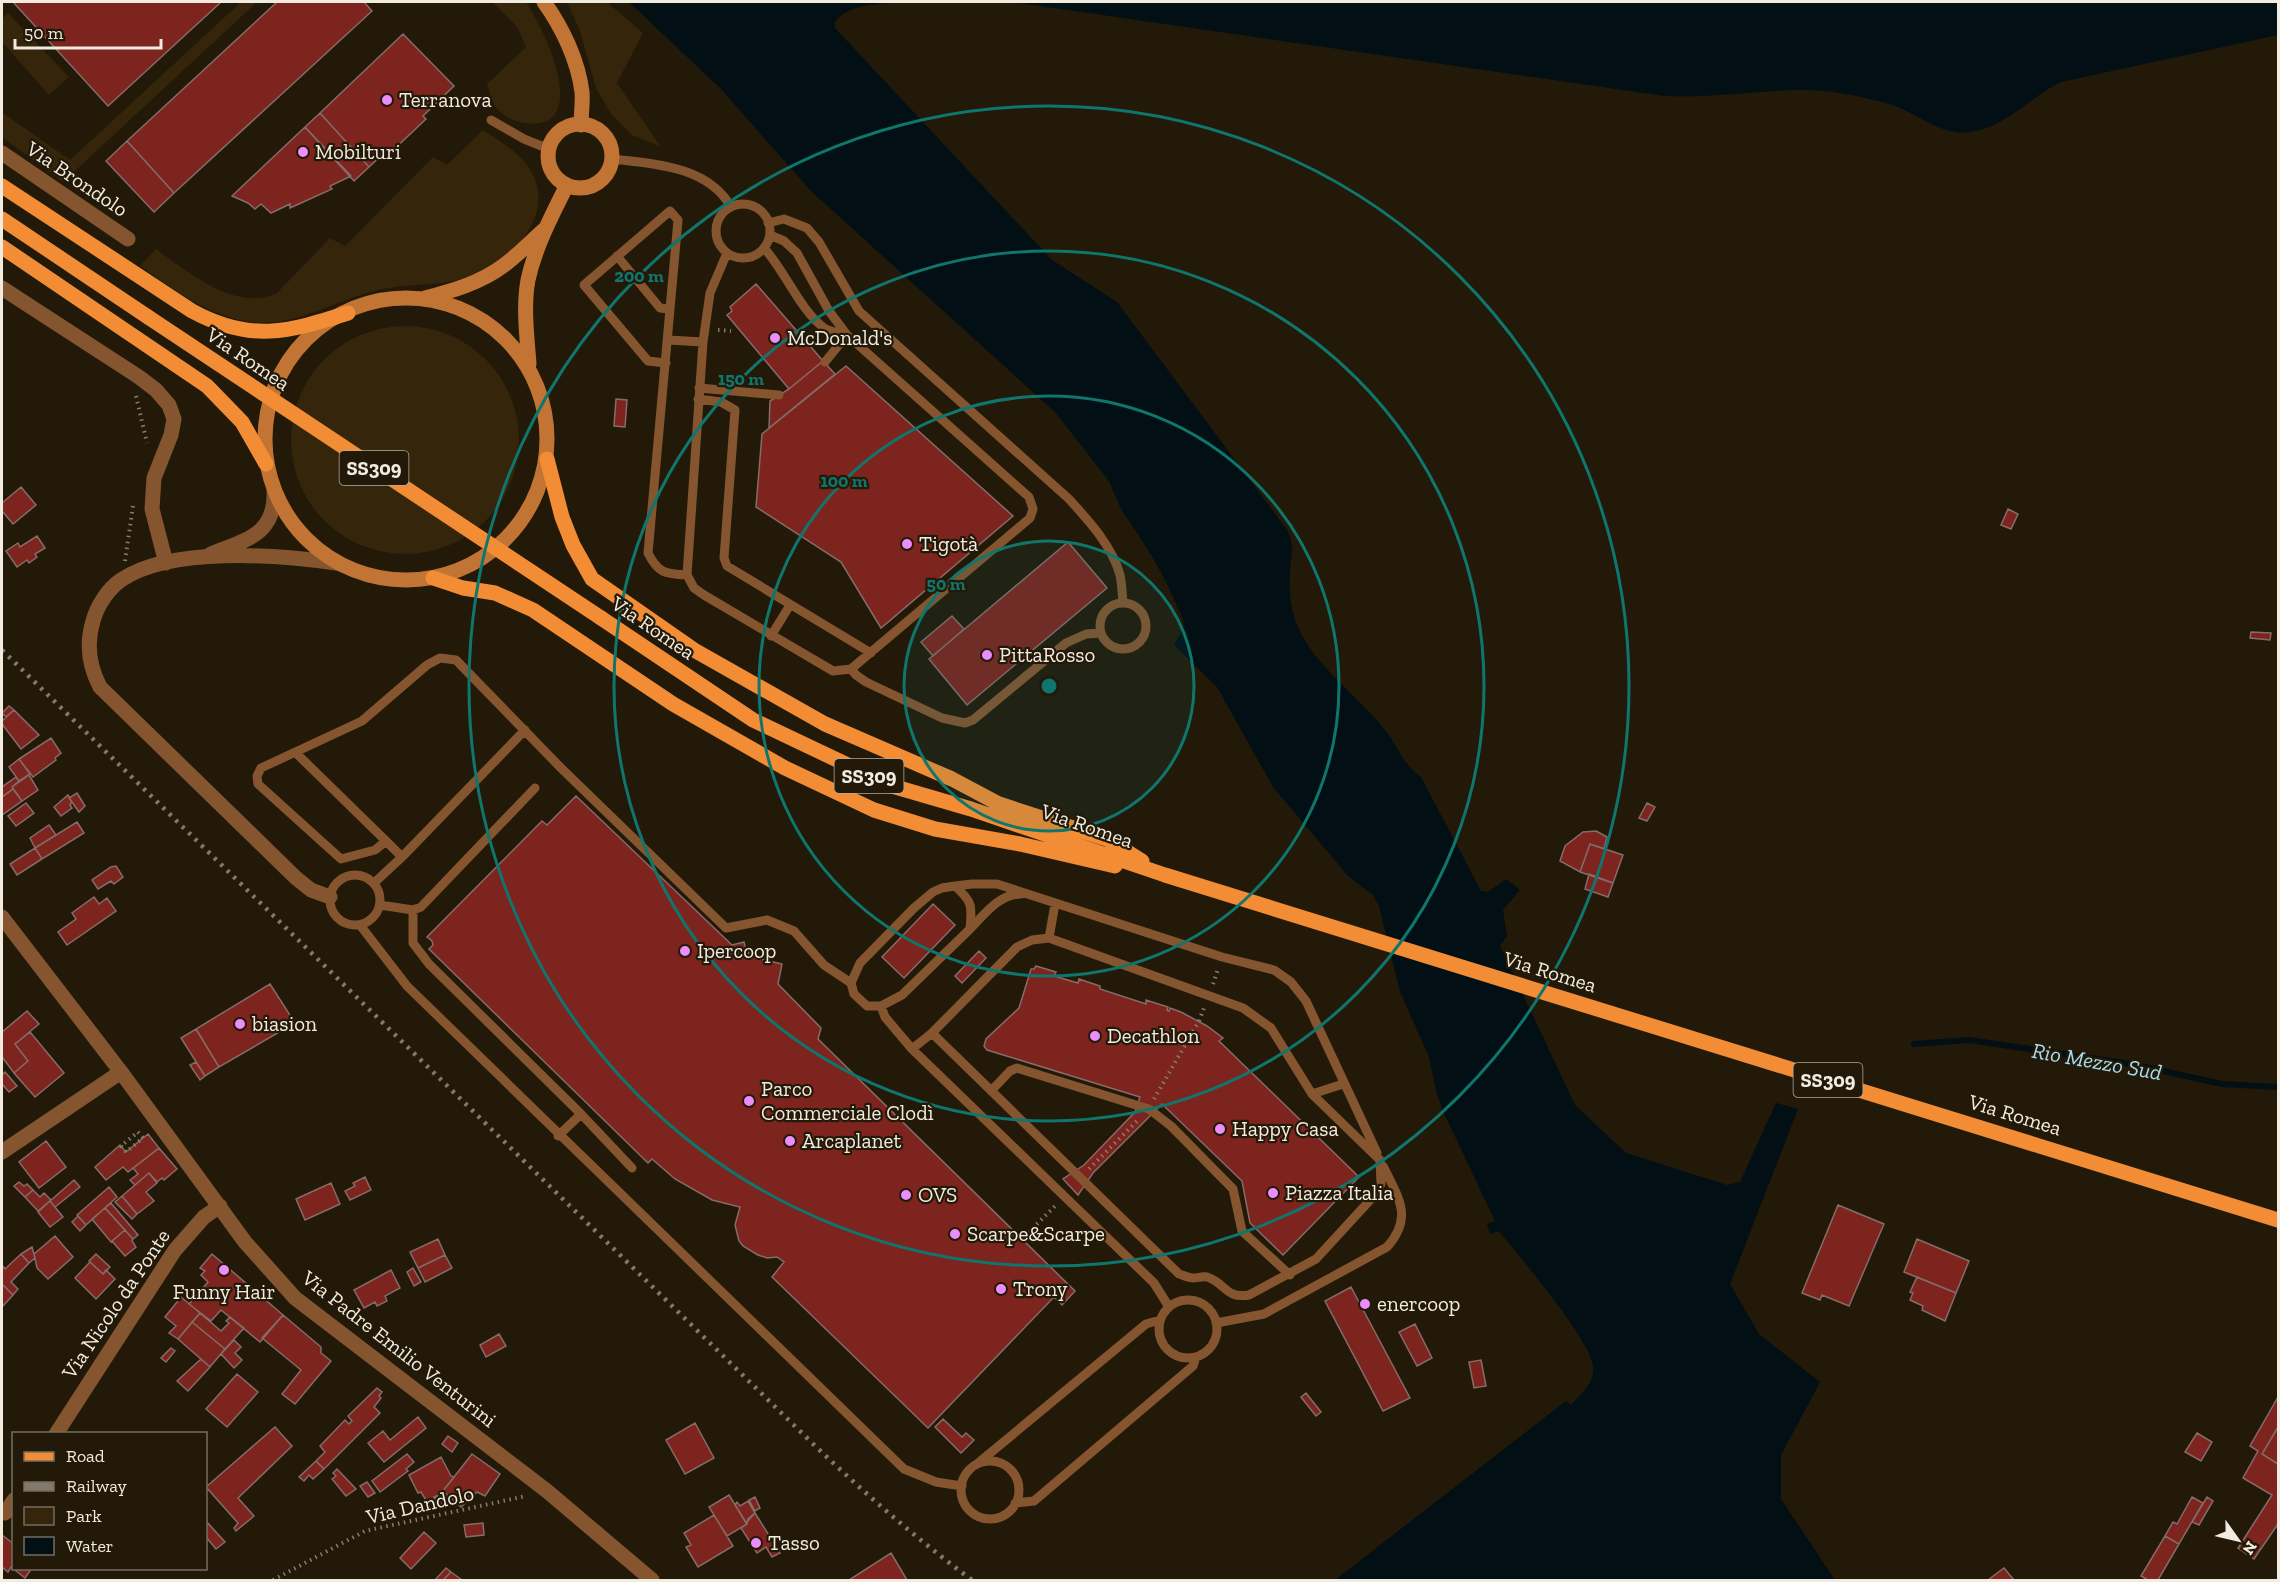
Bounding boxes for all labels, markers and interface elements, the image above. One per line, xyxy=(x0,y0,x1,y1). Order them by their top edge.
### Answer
scale bar xyxy=(15,12,160,50)
text: 50 m xyxy=(24,22,64,44)
place label: Terranova xyxy=(399,87,492,112)
marker: Terranova xyxy=(380,93,394,107)
street label: Via Brondolo xyxy=(21,135,133,222)
place label: Mobilturi xyxy=(315,139,401,164)
marker: Mobilturi xyxy=(296,145,310,159)
text: 200 m xyxy=(614,265,664,287)
street label: Via Romea xyxy=(201,321,295,396)
place label: McDonald's xyxy=(787,325,892,350)
marker: McDonald's xyxy=(768,331,782,345)
text: 150 m xyxy=(718,368,764,390)
road number: SS309 xyxy=(340,451,409,485)
text: 100 m xyxy=(820,470,868,492)
place label: Tigotà xyxy=(919,531,978,556)
marker: Tigotà xyxy=(900,537,914,551)
text: 50 m xyxy=(927,573,966,595)
street label: Via Romea xyxy=(606,590,700,665)
place label: PittaRosso xyxy=(999,642,1095,667)
marker: PittaRosso xyxy=(980,648,994,662)
centre of rings xyxy=(1039,676,1059,696)
road number: SS309 xyxy=(834,759,904,793)
street label: Via Romea xyxy=(1037,798,1136,853)
place label: Ipercoop xyxy=(697,938,776,963)
marker: Ipercoop xyxy=(678,944,692,958)
street label: Via Romea xyxy=(1500,945,1600,997)
place label: biasion xyxy=(251,1011,317,1036)
marker: biasion xyxy=(233,1017,247,1031)
place label: Decathlon xyxy=(1107,1023,1199,1048)
marker: Decathlon xyxy=(1088,1029,1102,1043)
water label: Rio Mezzo Sud xyxy=(2030,1037,2164,1086)
road number: SS309 xyxy=(1794,1063,1862,1097)
place label: Parco Commerciale Clodì xyxy=(761,1076,934,1125)
street label: Via Romea xyxy=(1965,1088,2065,1140)
marker: Parco Commerciale Clodì xyxy=(742,1094,756,1108)
place label: Happy Casa xyxy=(1232,1116,1339,1141)
marker: Happy Casa xyxy=(1213,1122,1227,1136)
place label: Arcaplanet xyxy=(802,1128,901,1153)
marker: Arcaplanet xyxy=(783,1134,797,1148)
place label: Piazza Italia xyxy=(1285,1180,1393,1205)
place label: OVS xyxy=(918,1182,957,1207)
marker: Piazza Italia xyxy=(1266,1186,1280,1200)
marker: OVS xyxy=(899,1188,913,1202)
place label: Scarpe&Scarpe xyxy=(967,1221,1105,1246)
street label: Via Nicolo da Ponte xyxy=(56,1224,175,1384)
marker: Scarpe&Scarpe xyxy=(948,1227,962,1241)
marker: Funny Hair xyxy=(217,1263,231,1277)
street label: Via Padre Emilio Venturini xyxy=(296,1264,502,1432)
place label: Trony xyxy=(1013,1276,1068,1301)
place label: Funny Hair xyxy=(173,1279,275,1304)
marker: Trony xyxy=(994,1282,1008,1296)
place label: enercoop xyxy=(1377,1291,1460,1316)
marker: enercoop xyxy=(1358,1297,1372,1311)
legend xyxy=(12,1432,207,1570)
text: Road xyxy=(66,1445,105,1467)
text: Railway xyxy=(66,1475,128,1497)
street label: Via Dandolo xyxy=(363,1480,476,1529)
text: Park xyxy=(66,1505,102,1527)
north arrow xyxy=(2208,1510,2268,1570)
place label: Tasso xyxy=(768,1530,820,1555)
text: Water xyxy=(66,1535,113,1557)
marker: Tasso xyxy=(749,1536,763,1550)
text: N xyxy=(2239,1538,2261,1558)

